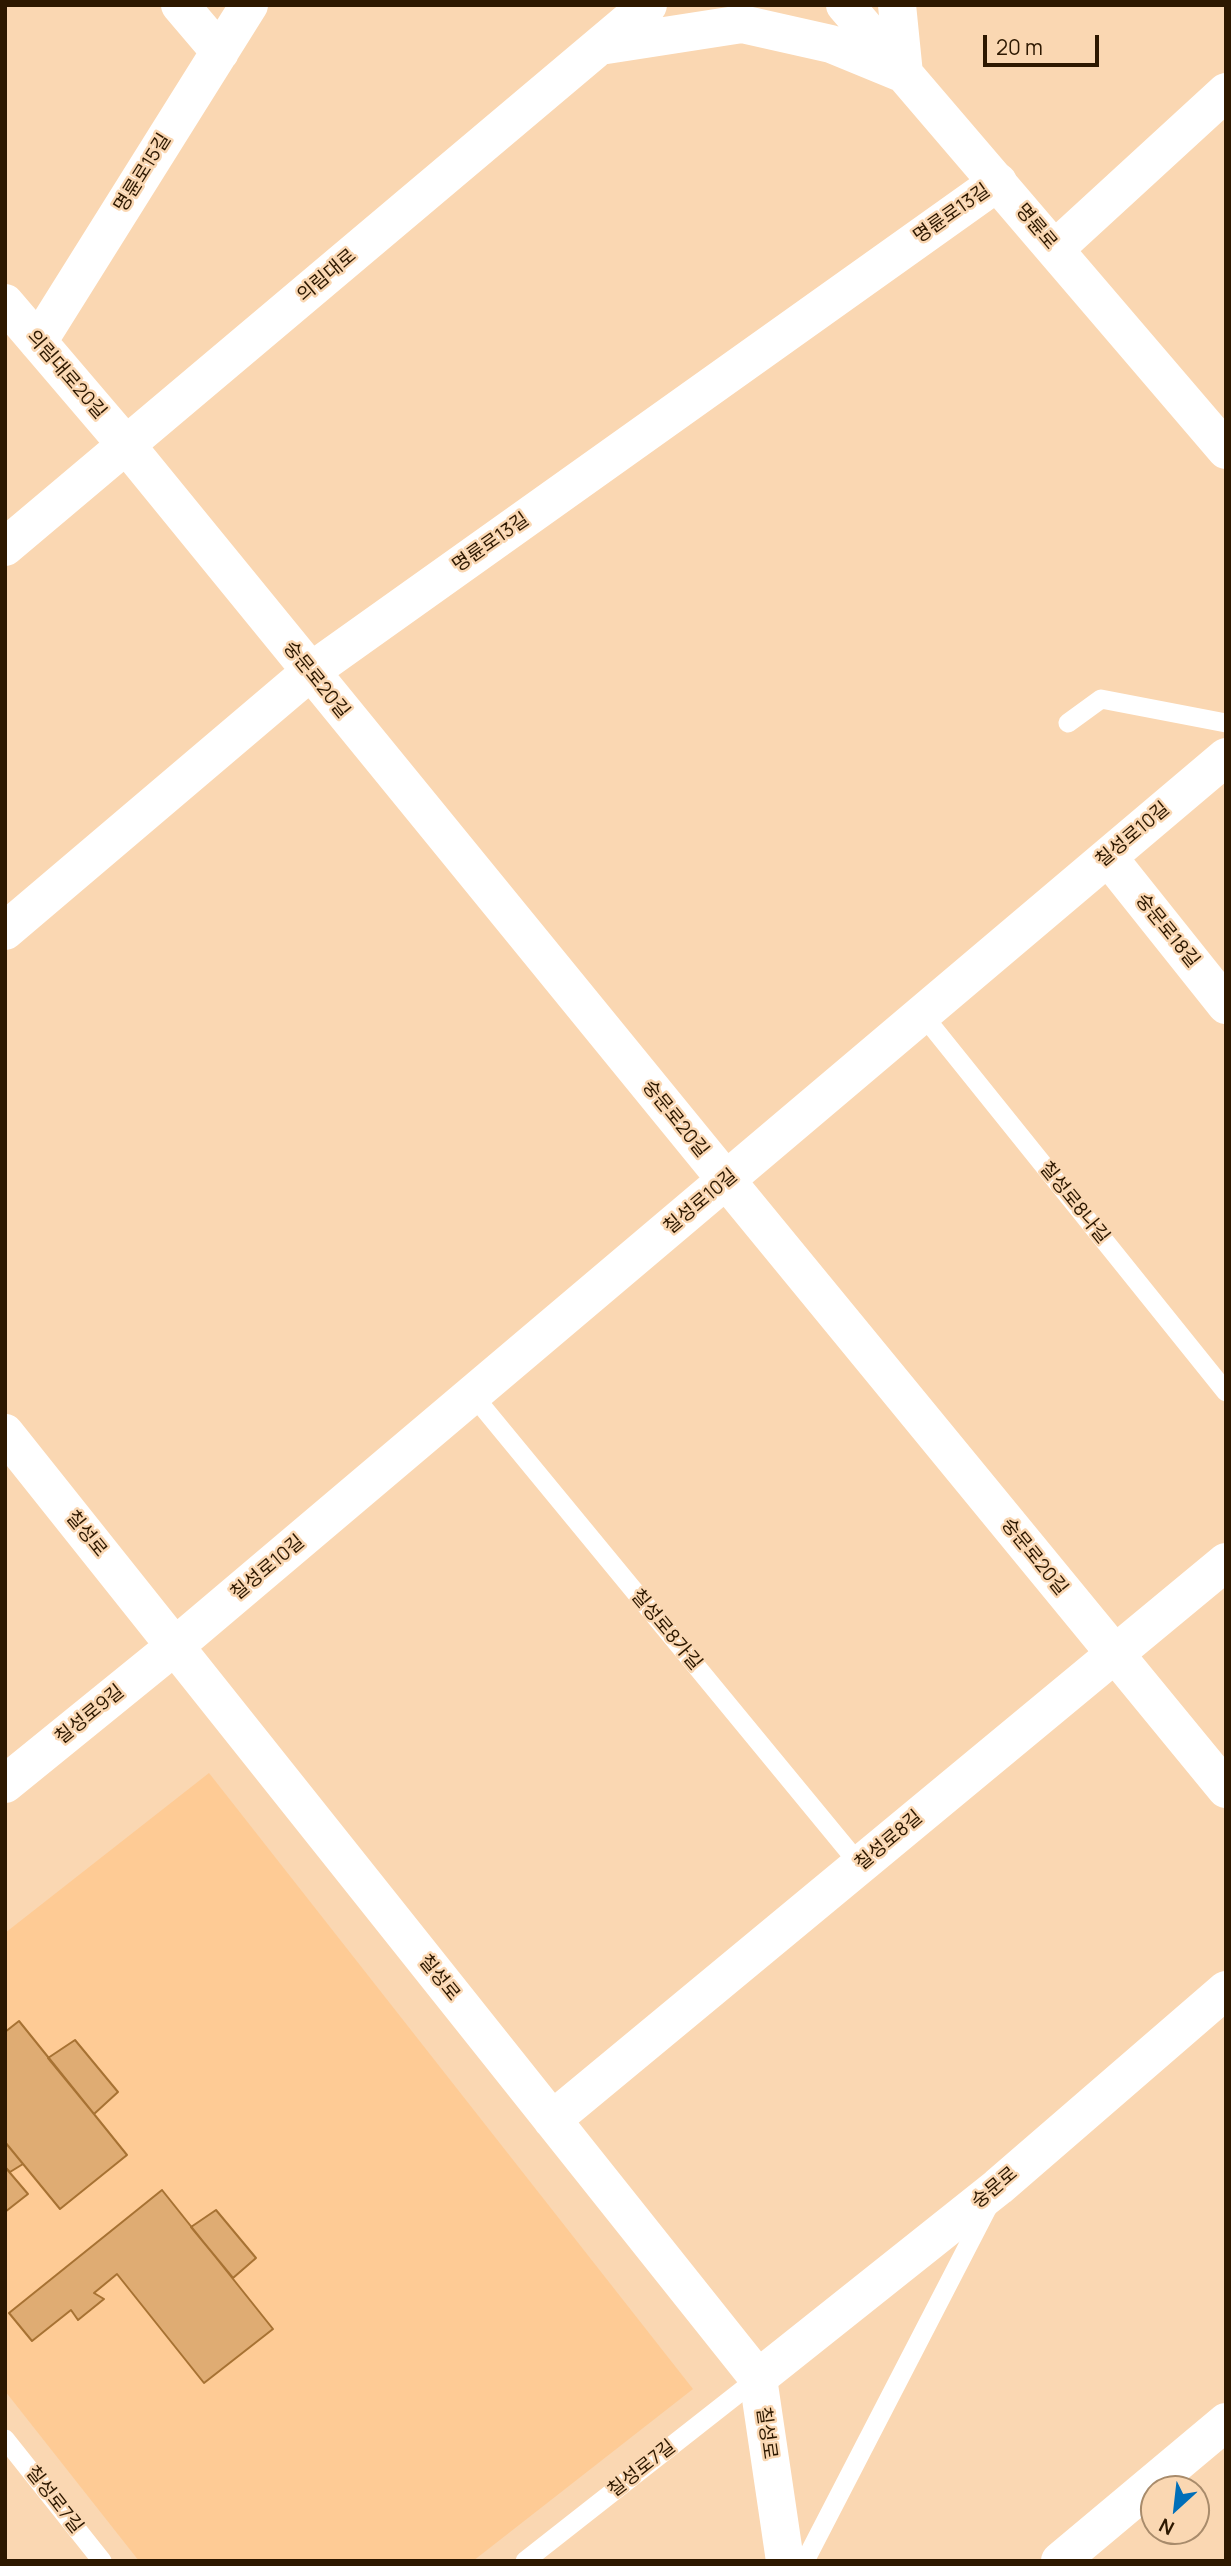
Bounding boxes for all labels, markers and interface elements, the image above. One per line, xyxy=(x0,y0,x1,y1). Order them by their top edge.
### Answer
scale bar xyxy=(986,21,1102,65)
text: 20 m xyxy=(996,33,1043,61)
street label: 명륜로15길 xyxy=(110,130,176,216)
street label: 명륜로13길 xyxy=(909,179,995,249)
street label: 명륜로 xyxy=(1010,200,1062,254)
street label: 의림대로 xyxy=(293,245,361,307)
street label: 의림대로20길 xyxy=(21,326,111,424)
street label: 명륜로13길 xyxy=(448,508,534,578)
street label: 숭문로20길 xyxy=(278,637,354,723)
street label: 칠성로10길 xyxy=(1092,798,1174,872)
street label: 숭문로18길 xyxy=(1130,889,1204,973)
street label: 숭문로20길 xyxy=(637,1076,713,1162)
street label: 칠성로8나길 xyxy=(1034,1158,1114,1248)
street label: 칠성로10길 xyxy=(660,1165,742,1239)
street label: 칠성로 xyxy=(61,1506,111,1562)
street label: 숭문로20길 xyxy=(996,1514,1072,1600)
street label: 칠성로10길 xyxy=(227,1531,309,1605)
street label: 칠성로8가길 xyxy=(626,1585,706,1675)
street label: 칠성로9길 xyxy=(51,1680,129,1750)
street label: 칠성로8길 xyxy=(851,1806,927,1876)
street label: 칠성로 xyxy=(414,1950,464,2006)
street label: 숭문로 xyxy=(968,2162,1022,2214)
street label: 칠성로 xyxy=(751,2405,781,2461)
street label: 칠성로7길 xyxy=(604,2436,680,2502)
street label: 칠성로7길 xyxy=(21,2462,87,2538)
north arrow xyxy=(1140,2475,1210,2545)
text: N xyxy=(1154,2512,1178,2542)

